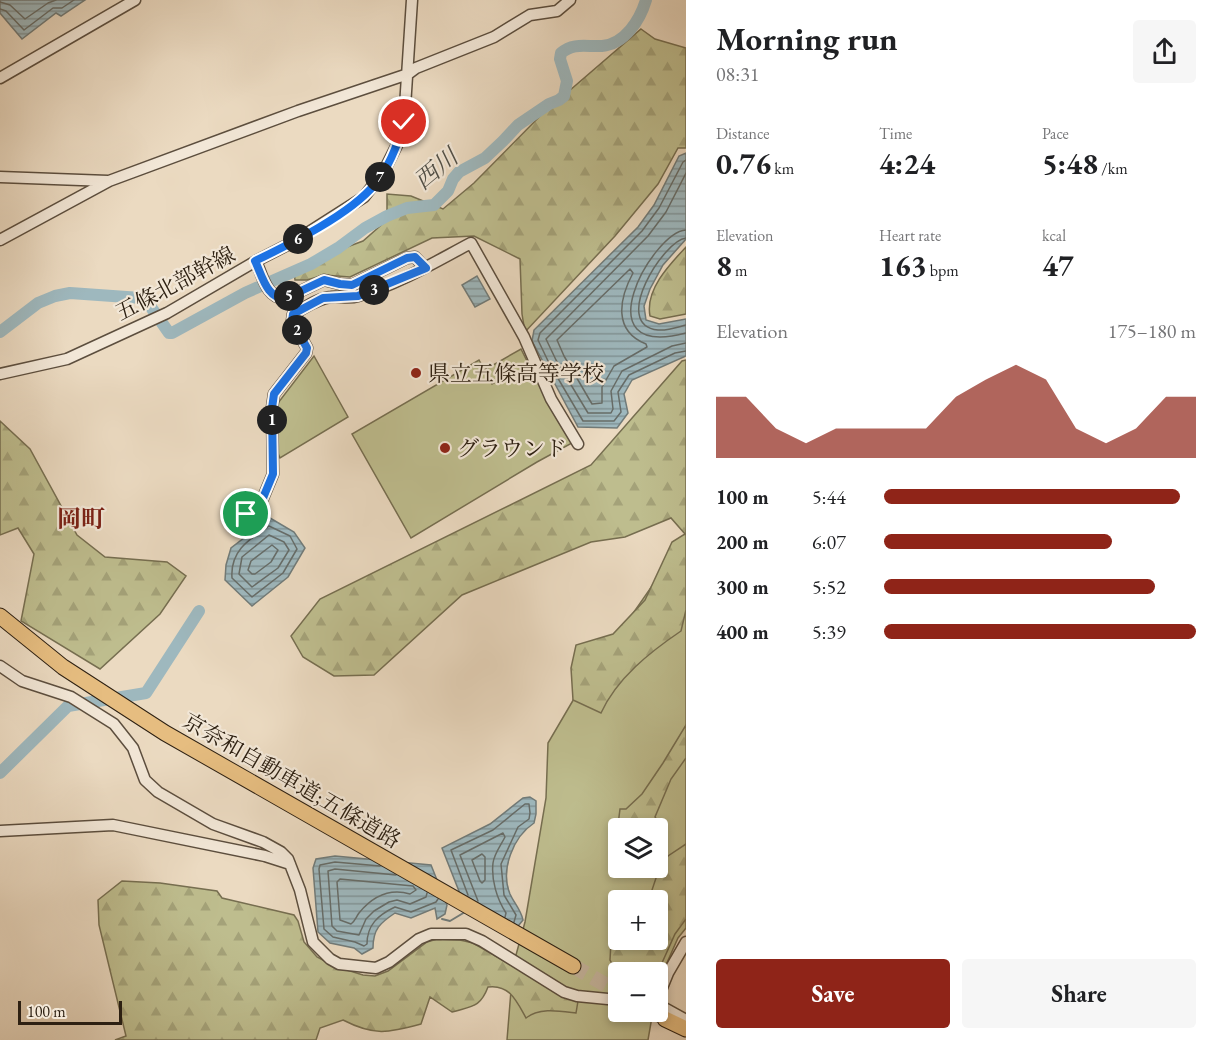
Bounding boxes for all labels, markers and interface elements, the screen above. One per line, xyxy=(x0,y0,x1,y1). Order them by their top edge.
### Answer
text: Morning run xyxy=(716,17,898,60)
button: share xyxy=(1133,20,1196,83)
text: 08:31 xyxy=(716,61,759,87)
pin xyxy=(378,96,429,147)
icon: check xyxy=(387,105,420,138)
text: Distance xyxy=(716,123,769,144)
text: Time xyxy=(879,123,912,144)
text: Pace xyxy=(1042,123,1069,144)
water label: 西川 xyxy=(407,139,466,196)
text: 0.76 xyxy=(716,144,771,183)
text: 4:24 xyxy=(879,144,935,183)
text: 5:48 xyxy=(1042,144,1098,183)
text: km xyxy=(771,158,794,179)
text: /km xyxy=(1098,158,1128,179)
pin: 7 xyxy=(365,162,395,192)
text: 7 xyxy=(376,166,384,187)
pin: 6 xyxy=(283,224,313,254)
text: Elevation xyxy=(716,225,774,246)
text: Heart rate xyxy=(879,225,941,246)
text: kcal xyxy=(1042,225,1066,246)
text: 6 xyxy=(294,228,302,249)
street label: 五條北部幹線 xyxy=(110,240,240,327)
text: 8 xyxy=(716,246,732,285)
text: 163 xyxy=(879,246,927,285)
text: 47 xyxy=(1042,246,1074,285)
text: m xyxy=(732,260,748,281)
text: bpm xyxy=(927,260,959,281)
pin: 3 xyxy=(359,275,389,305)
text: 3 xyxy=(370,279,378,300)
pin: 5 xyxy=(274,281,304,311)
text: 5 xyxy=(285,285,293,306)
pin: 2 xyxy=(282,315,312,345)
text: Elevation xyxy=(716,318,788,344)
text: 175–180 m xyxy=(1108,318,1196,344)
text: 2 xyxy=(293,319,301,340)
place label: 県立五條高等学校 xyxy=(428,359,604,388)
marker: 県立五條高等学校 xyxy=(409,366,423,380)
pin: 1 xyxy=(257,405,287,435)
text: 1 xyxy=(268,409,276,430)
place label: グラウンド xyxy=(457,434,567,463)
marker: グラウンド xyxy=(438,441,452,455)
text: 100 m xyxy=(716,484,769,510)
text: 5:44 xyxy=(812,484,846,510)
pin xyxy=(220,488,271,539)
icon: arrive xyxy=(229,497,262,530)
district label: 岡町 xyxy=(57,503,105,534)
text: 200 m xyxy=(716,529,769,555)
text: 6:07 xyxy=(812,529,846,555)
text: 300 m xyxy=(716,574,769,600)
text: 5:52 xyxy=(812,574,846,600)
text: 400 m xyxy=(716,619,769,645)
text: 5:39 xyxy=(812,619,846,645)
street label: 京奈和自動車道;五條道路 xyxy=(178,706,406,855)
map controls xyxy=(608,818,668,1022)
button: layers xyxy=(608,818,668,878)
button: + xyxy=(608,890,668,950)
button: Save xyxy=(716,959,950,1028)
button: Share xyxy=(962,959,1196,1028)
button: − xyxy=(608,962,668,1022)
scale bar xyxy=(18,998,122,1026)
text: 100 m xyxy=(27,1001,66,1022)

